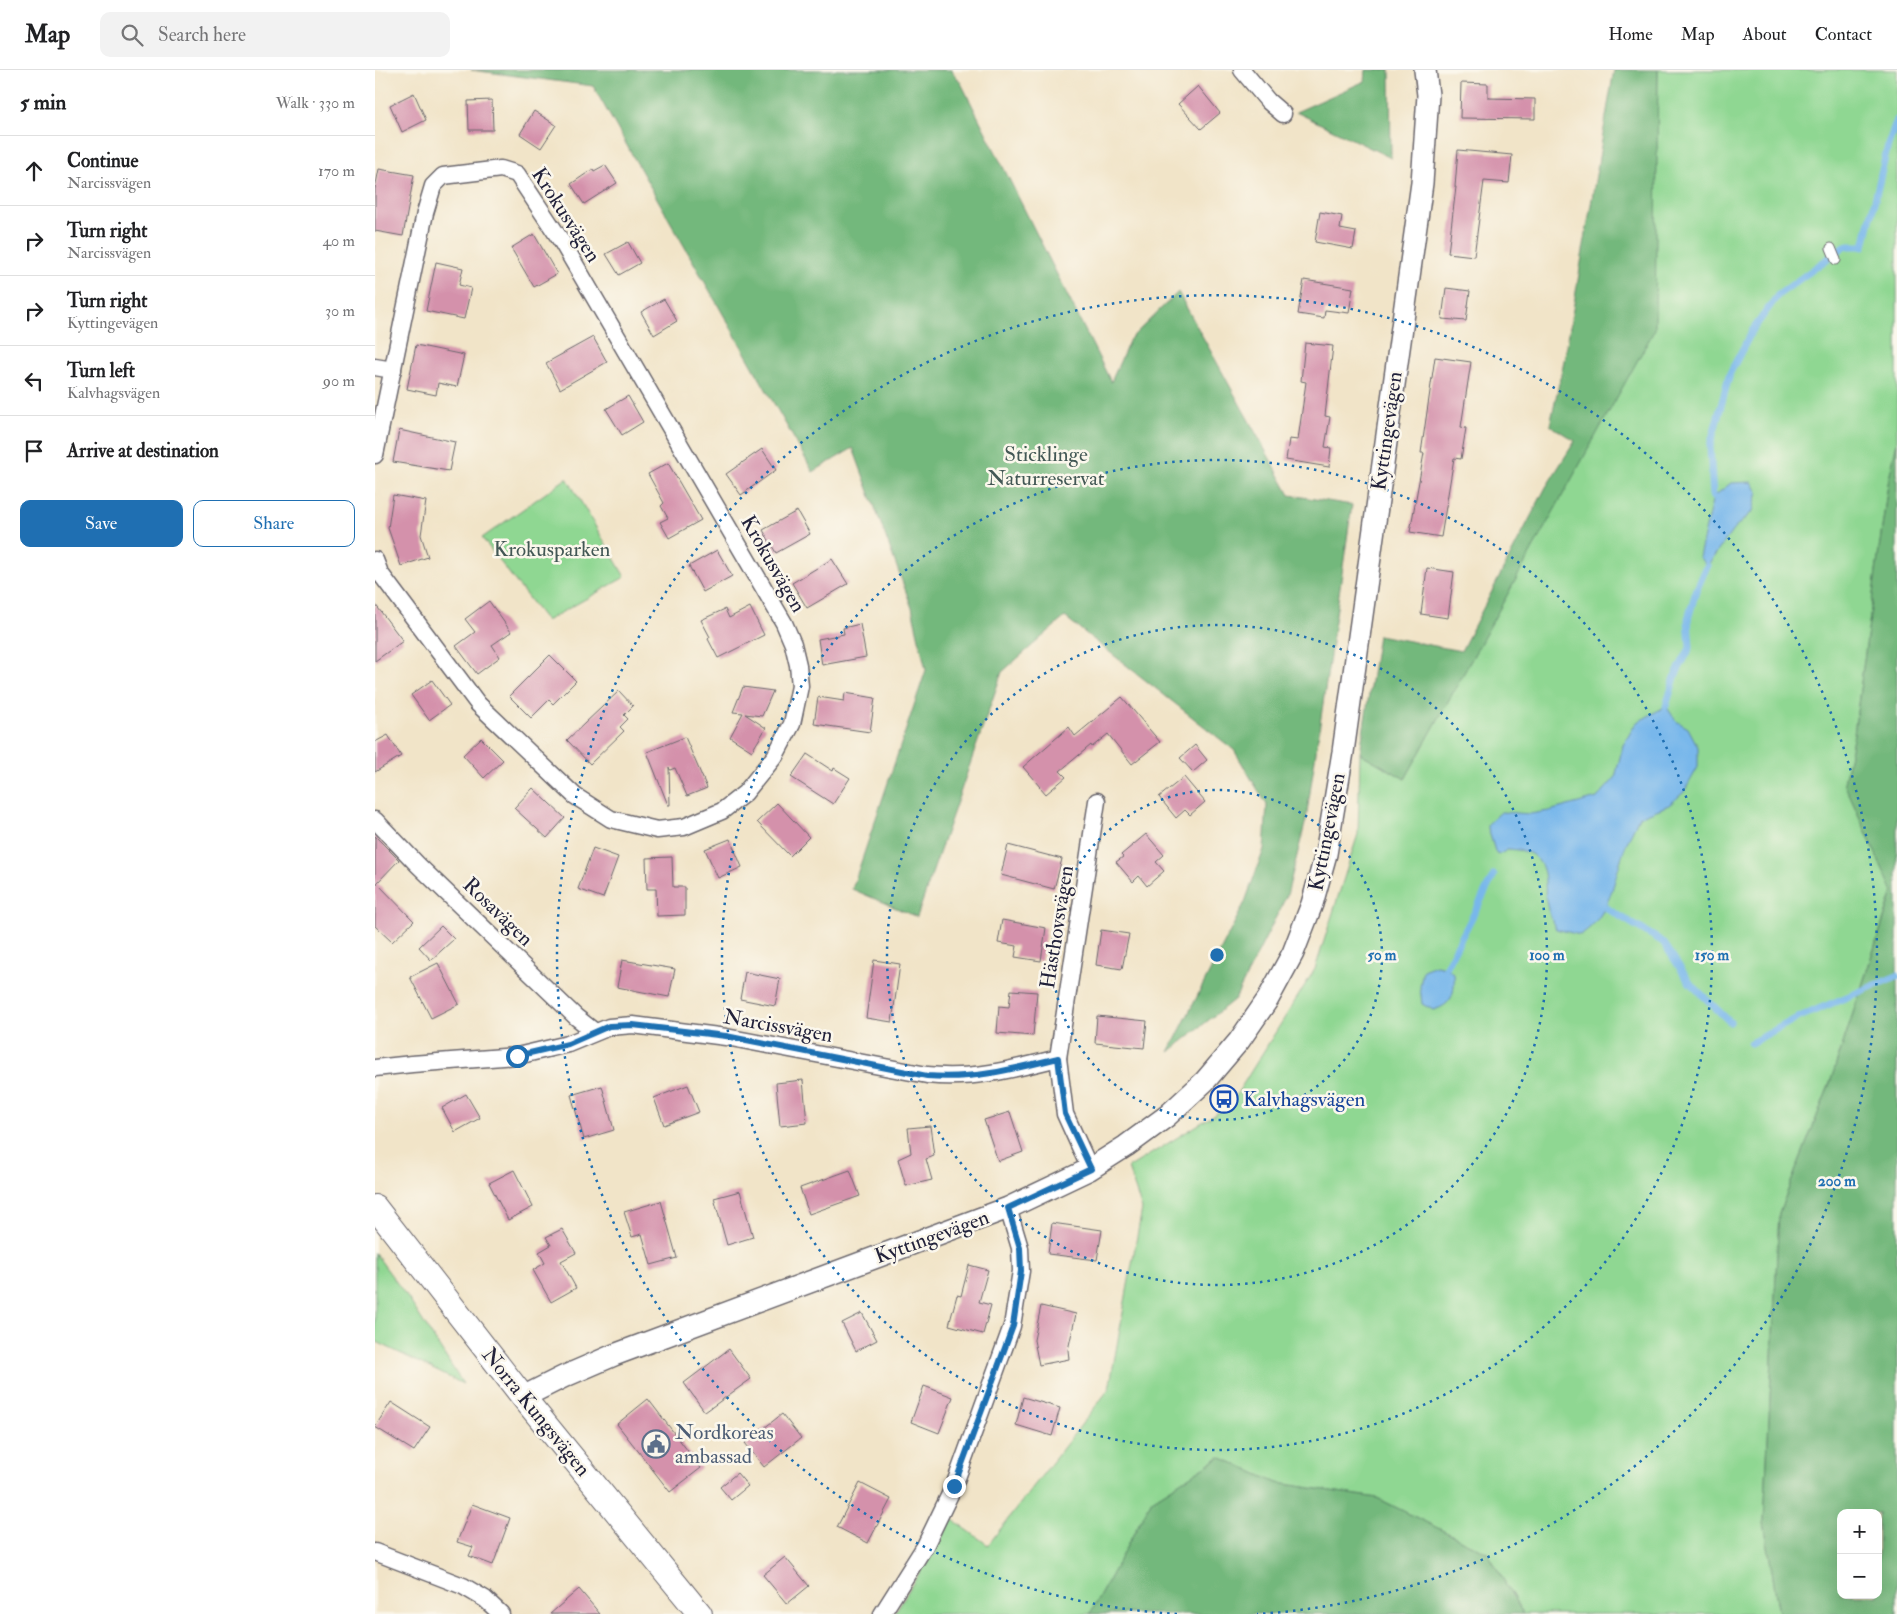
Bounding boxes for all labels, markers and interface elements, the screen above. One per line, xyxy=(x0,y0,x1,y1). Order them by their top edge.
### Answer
search box xyxy=(100,12,450,57)
text: Map xyxy=(25,19,70,50)
icon: search xyxy=(118,21,146,49)
text: Search here xyxy=(158,23,246,47)
text: Home xyxy=(1608,23,1653,46)
text: Map xyxy=(1681,23,1715,46)
text: About xyxy=(1743,23,1787,46)
text: Contact xyxy=(1815,23,1872,46)
text: 5 min xyxy=(20,89,66,116)
text: Walk · 330 m xyxy=(276,93,355,113)
text: Continue xyxy=(67,149,138,173)
icon: ahead xyxy=(20,157,48,185)
text: 170 m xyxy=(318,161,355,181)
street label: Krokusvägen xyxy=(525,162,607,268)
text: Narcissvägen xyxy=(67,173,151,193)
text: Turn right xyxy=(67,219,147,243)
icon: right xyxy=(20,227,48,255)
text: 40 m xyxy=(322,231,355,251)
text: Narcissvägen xyxy=(67,243,151,263)
text: Turn right xyxy=(67,289,147,313)
icon: right xyxy=(20,297,48,325)
text: 30 m xyxy=(325,301,355,321)
text: Kyttingevägen xyxy=(67,313,158,333)
text: Turn left xyxy=(67,359,135,383)
icon: left xyxy=(20,367,48,395)
street label: Kyttingevägen xyxy=(1365,370,1409,492)
text: 90 m xyxy=(323,371,355,391)
text: Kalvhagsvägen xyxy=(67,383,160,403)
icon: arrive xyxy=(20,437,48,465)
text: Arrive at destination xyxy=(67,439,219,463)
park label: Sticklinge Naturreservat xyxy=(987,441,1105,492)
button: Save xyxy=(20,500,183,547)
button: Share xyxy=(193,500,355,547)
street label: Krokusvägen xyxy=(734,511,812,618)
park label: Krokusparken xyxy=(494,536,611,563)
street label: Kyttingevägen xyxy=(1302,770,1352,893)
street label: Hästhovsvägen xyxy=(1034,863,1080,991)
street label: Rosavägen xyxy=(457,872,539,952)
centre of rings xyxy=(1208,946,1226,964)
text: 50 m xyxy=(1368,946,1397,965)
text: 100 m xyxy=(1529,946,1565,965)
text: 150 m xyxy=(1695,946,1729,965)
street label: Narcissvägen xyxy=(721,1003,835,1049)
route start xyxy=(506,1045,529,1068)
bus stop icon: Kalvhagsvägen xyxy=(1209,1084,1239,1114)
place label: Kalvhagsvägen xyxy=(1243,1086,1365,1113)
text: 200 m xyxy=(1818,1172,1856,1191)
street label: Kyttingevägen xyxy=(871,1204,993,1270)
street label: Norra Kungsvägen xyxy=(476,1342,596,1482)
place label: Nordkoreas ambassad xyxy=(675,1419,774,1470)
public building icon: Nordkoreas ambassad xyxy=(641,1429,671,1459)
route end xyxy=(943,1475,966,1498)
map controls xyxy=(1837,1509,1882,1599)
button: + xyxy=(1837,1509,1882,1554)
button: − xyxy=(1837,1554,1882,1599)

